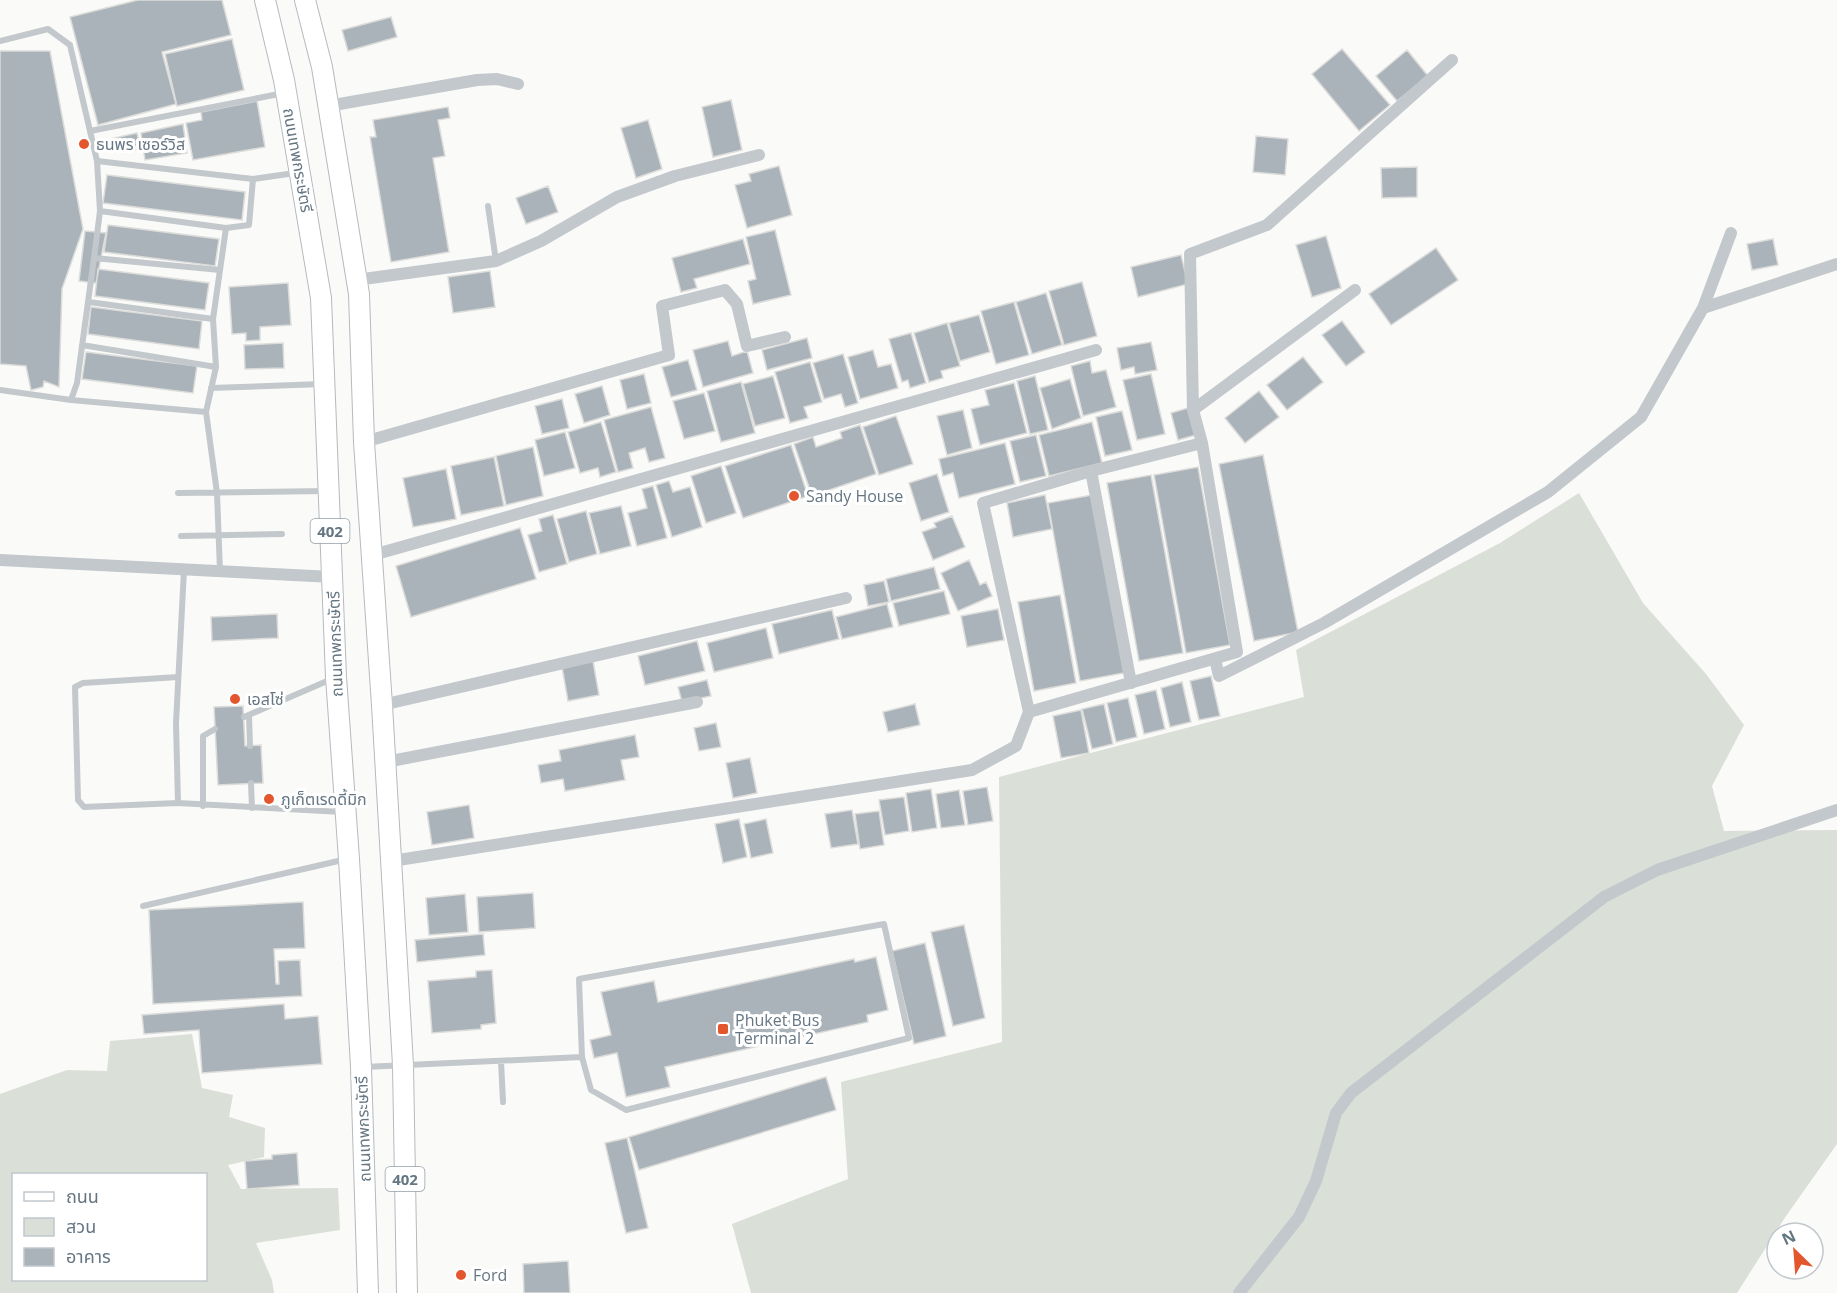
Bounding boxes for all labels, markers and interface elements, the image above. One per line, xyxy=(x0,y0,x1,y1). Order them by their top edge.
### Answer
street label: ถนนเทพกระษัตรี xyxy=(278,106,318,214)
place label: ธนพร เซอร์วิส xyxy=(96,133,185,155)
marker: ธนพร เซอร์วิส xyxy=(77,137,91,151)
place label: Sandy House xyxy=(806,485,903,507)
marker: Sandy House xyxy=(787,489,801,503)
road number: 402 xyxy=(310,519,350,543)
street label: ถนนเทพกระษัตรี xyxy=(322,591,348,697)
place label: เอสโซ่ xyxy=(247,688,284,710)
marker: เอสโซ่ xyxy=(228,692,242,706)
place label: ภูเก็ตเรดดี้มิก xyxy=(281,788,367,810)
marker: ภูเก็ตเรดดี้มิก xyxy=(262,792,276,806)
place label: Phuket Bus Terminal 2 xyxy=(735,1009,819,1049)
marker: Phuket Bus Terminal 2 xyxy=(716,1022,730,1036)
street label: ถนนเทพกระษัตรี xyxy=(350,1076,376,1182)
road number: 402 xyxy=(386,1167,424,1191)
legend xyxy=(12,1173,207,1281)
text: ถนน xyxy=(66,1184,99,1208)
text: สวน xyxy=(66,1214,96,1238)
north arrow xyxy=(1765,1221,1825,1281)
text: N xyxy=(1778,1225,1799,1250)
text: อาคาร xyxy=(66,1244,111,1268)
place label: Ford xyxy=(473,1264,507,1286)
marker: Ford xyxy=(454,1268,468,1282)

